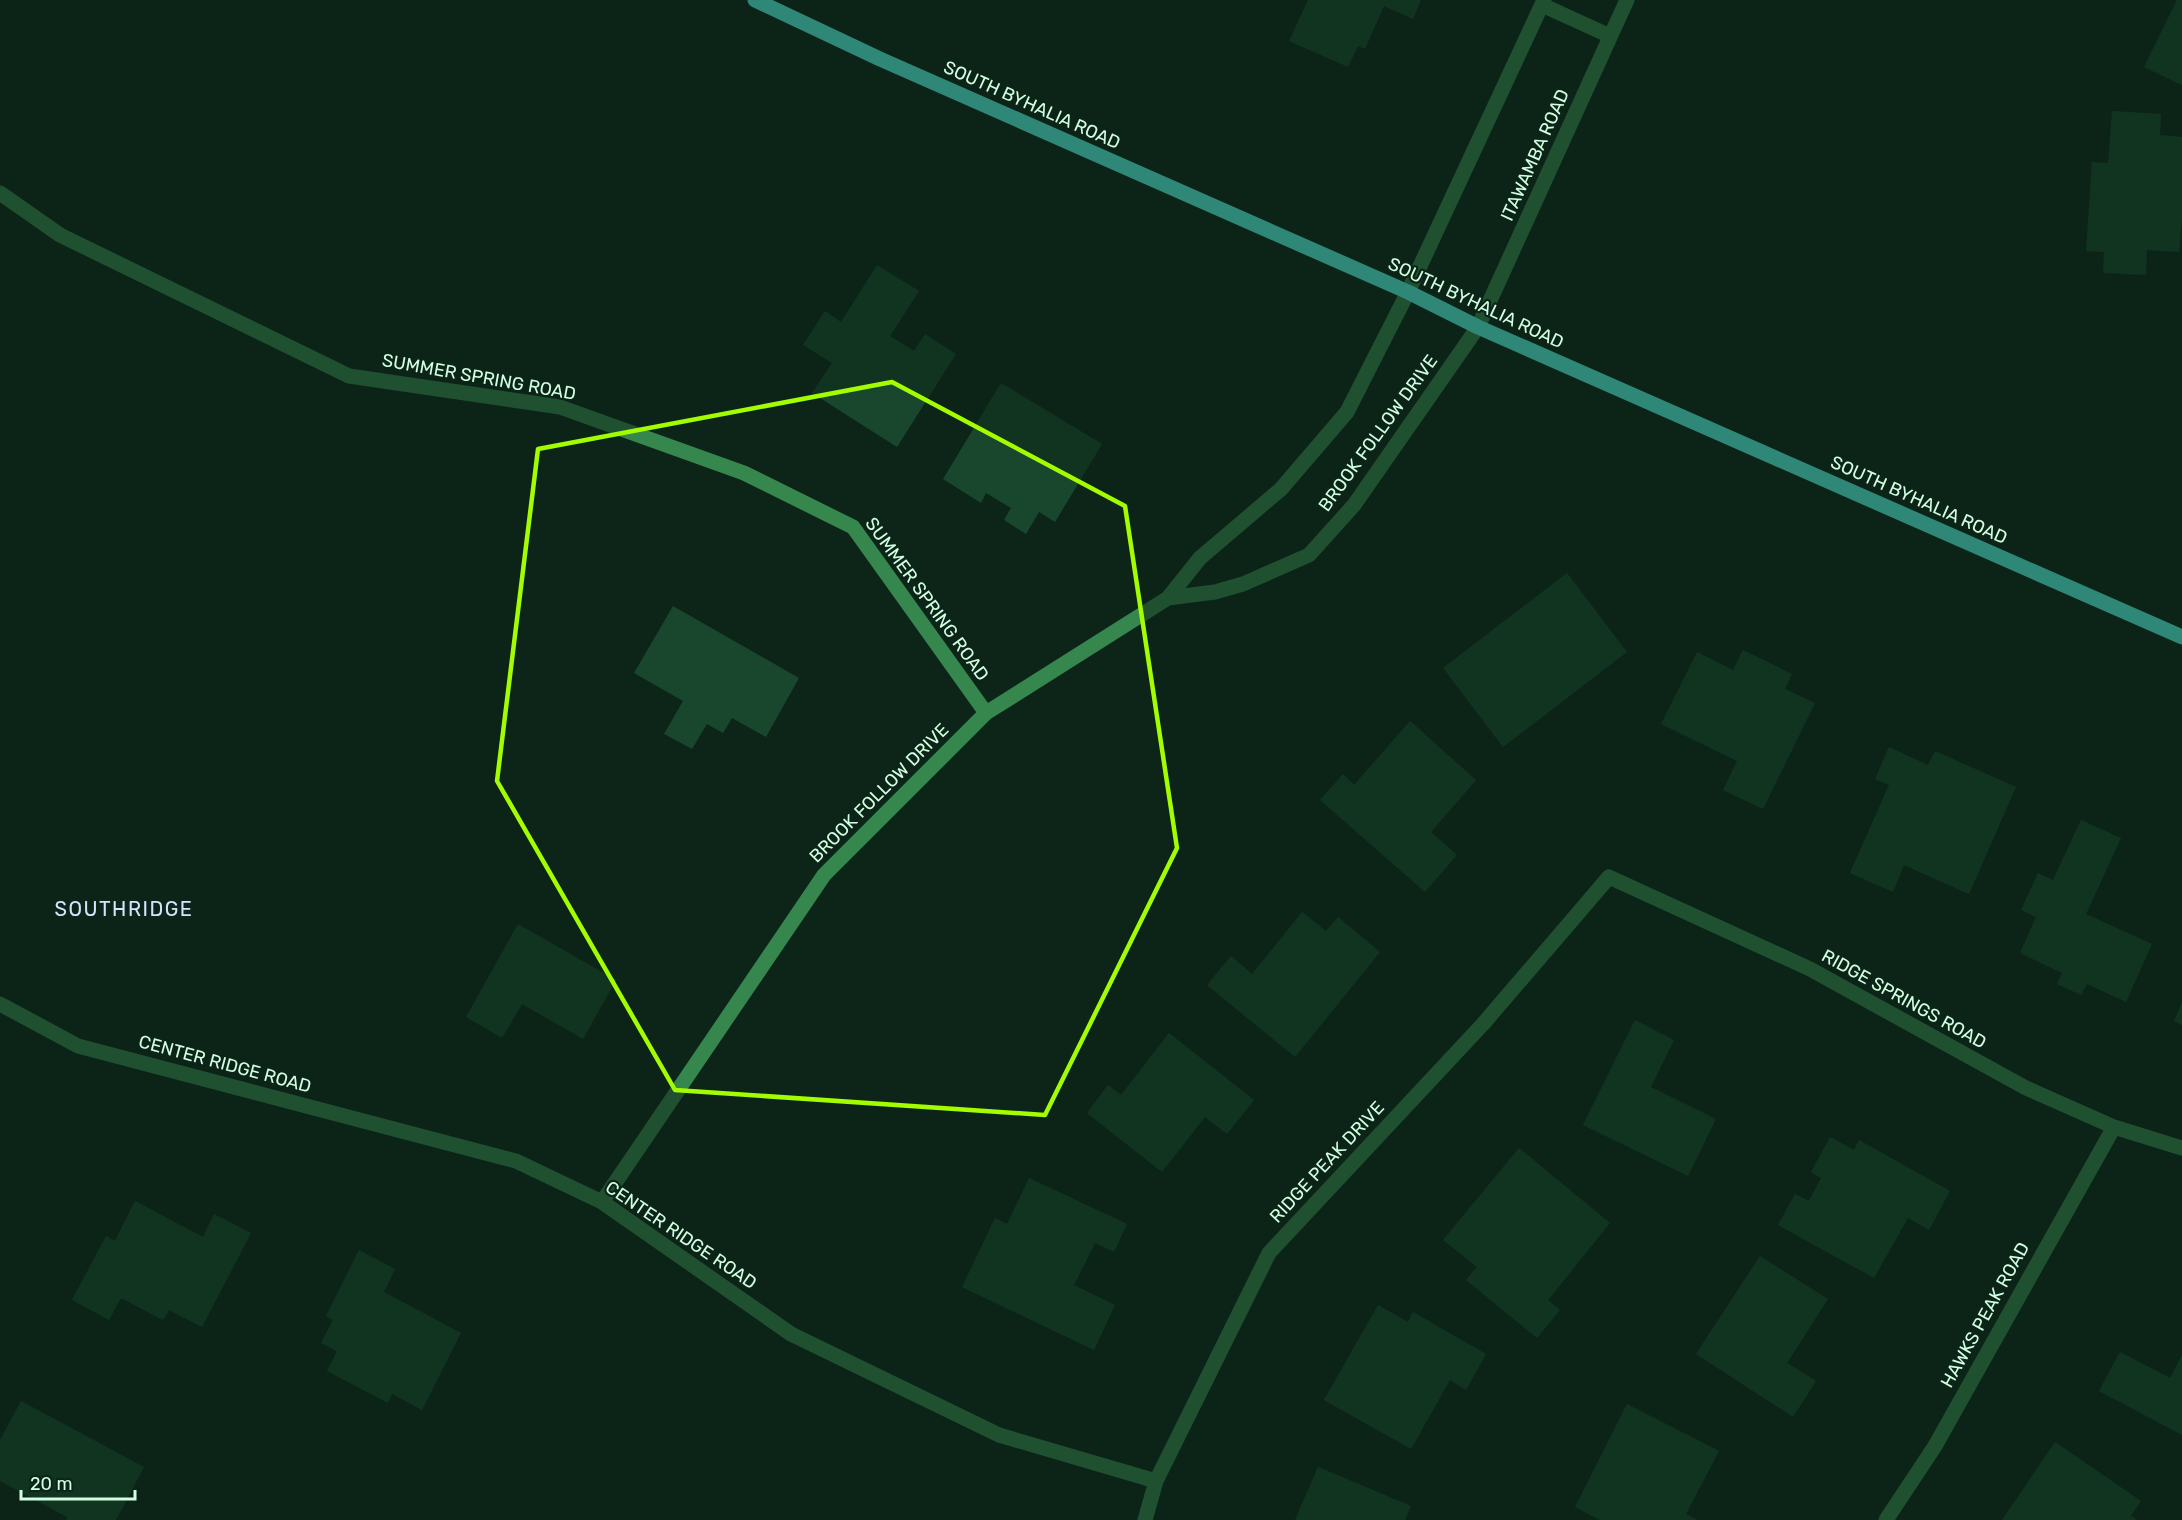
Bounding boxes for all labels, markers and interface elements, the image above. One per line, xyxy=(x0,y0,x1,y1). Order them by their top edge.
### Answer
street label: SOUTH BYHALIA ROAD xyxy=(940,56,1124,154)
street label: ITAWAMBA ROAD xyxy=(1496,86,1574,224)
street label: SOUTH BYHALIA ROAD xyxy=(1385,253,1567,353)
street label: SUMMER SPRING ROAD xyxy=(380,349,578,405)
street label: BROOK FOLLOW DRIVE xyxy=(1314,350,1442,516)
street label: SOUTH BYHALIA ROAD xyxy=(1827,451,2011,549)
street label: SUMMER SPRING ROAD xyxy=(860,513,994,685)
street label: BROOK FOLLOW DRIVE xyxy=(805,719,953,867)
district label: SOUTHRIDGE xyxy=(55,897,193,921)
street label: RIDGE SPRINGS ROAD xyxy=(1818,945,1990,1053)
street label: CENTER RIDGE ROAD xyxy=(136,1030,314,1098)
street label: RIDGE PEAK DRIVE xyxy=(1265,1097,1389,1227)
street label: CENTER RIDGE ROAD xyxy=(601,1176,761,1294)
street label: HAWKS PEAK ROAD xyxy=(1936,1238,2034,1392)
scale bar xyxy=(21,1463,135,1501)
text: 20 m xyxy=(30,1473,72,1495)

